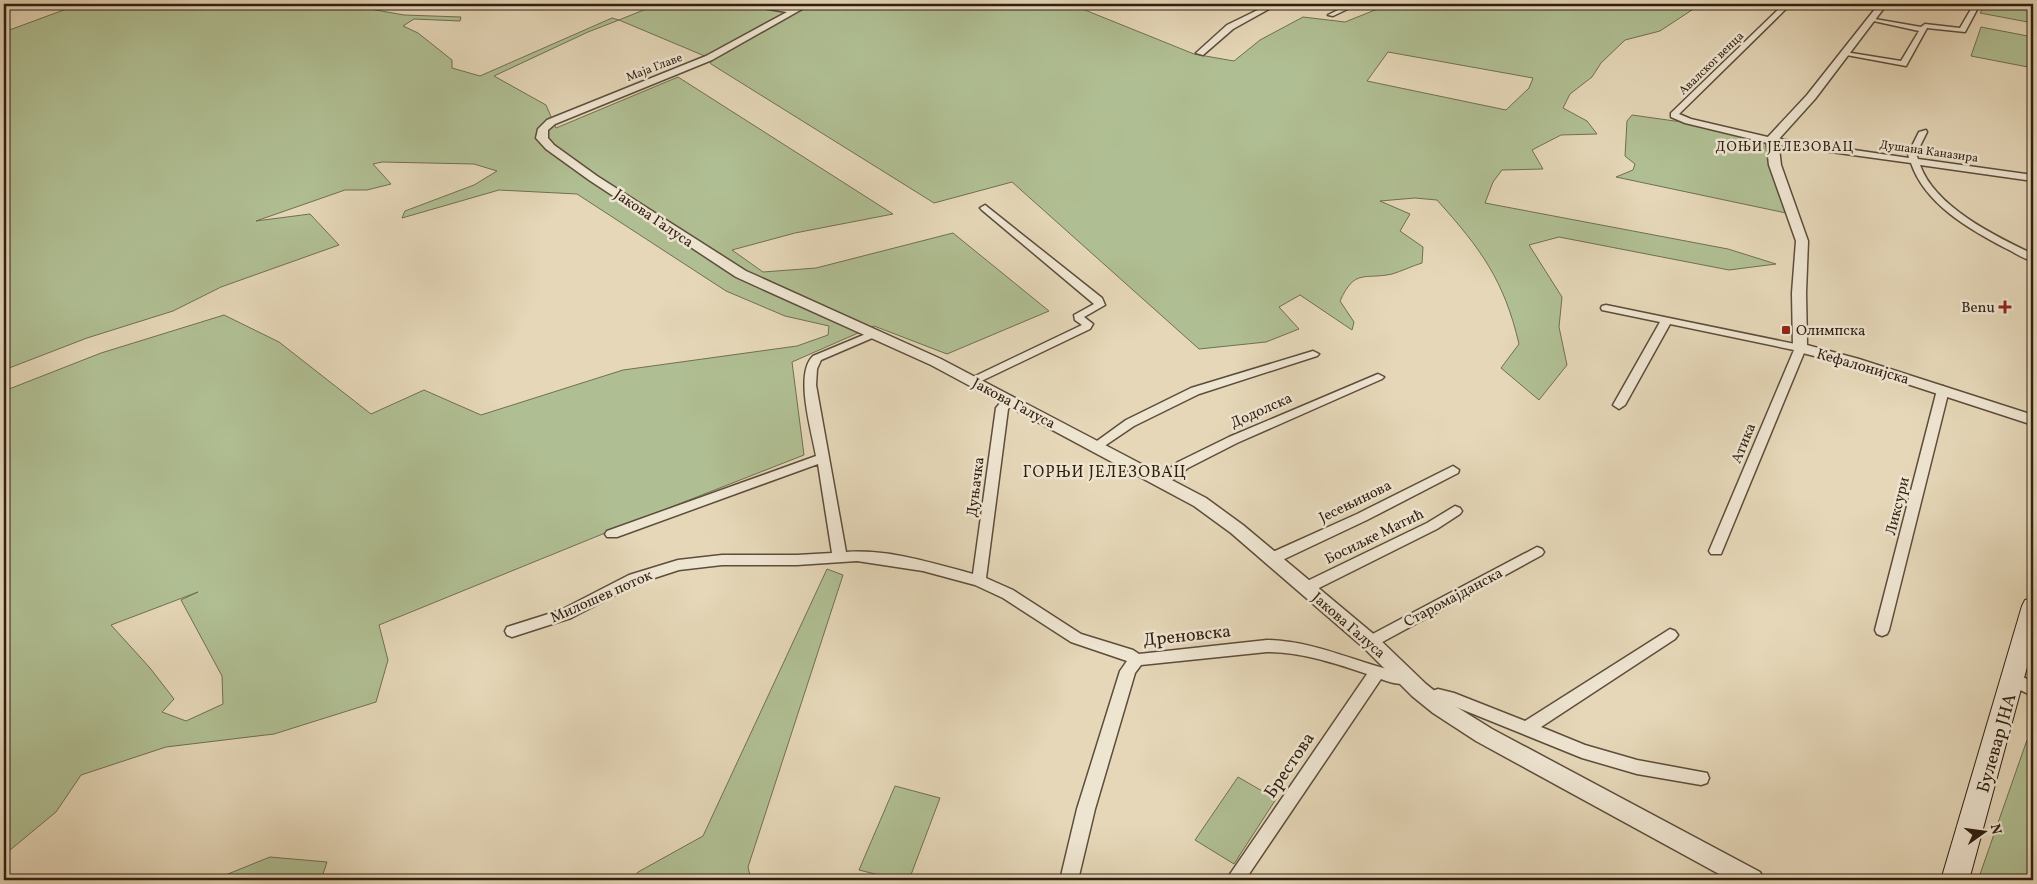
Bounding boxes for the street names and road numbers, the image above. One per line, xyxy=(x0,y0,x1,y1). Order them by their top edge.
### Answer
street label: Авалског венца xyxy=(1676,28,1748,99)
street label: Маја Главе xyxy=(624,50,685,86)
street label: Душана Каназира xyxy=(1879,137,1979,167)
street label: Јакова Галуса xyxy=(609,185,697,254)
street label: Кефалонијска xyxy=(1814,344,1911,391)
street label: Јакова Галуса xyxy=(968,374,1059,435)
street label: Додолска xyxy=(1227,388,1296,434)
street label: Атика xyxy=(1727,420,1762,467)
street label: Дуњачка xyxy=(962,456,991,518)
street label: Ликсури xyxy=(1881,475,1916,538)
street label: Јесењинова xyxy=(1316,476,1395,529)
street label: Босиљке Матић xyxy=(1322,504,1428,570)
street label: Старомајданска xyxy=(1400,563,1507,633)
street label: Милошев поток xyxy=(547,565,656,629)
street label: Јакова Галуса xyxy=(1307,588,1389,664)
street label: Дреновска xyxy=(1142,619,1232,654)
street label: Булевар ЈНА xyxy=(1971,691,2024,796)
street label: Брестова xyxy=(1259,728,1322,804)

